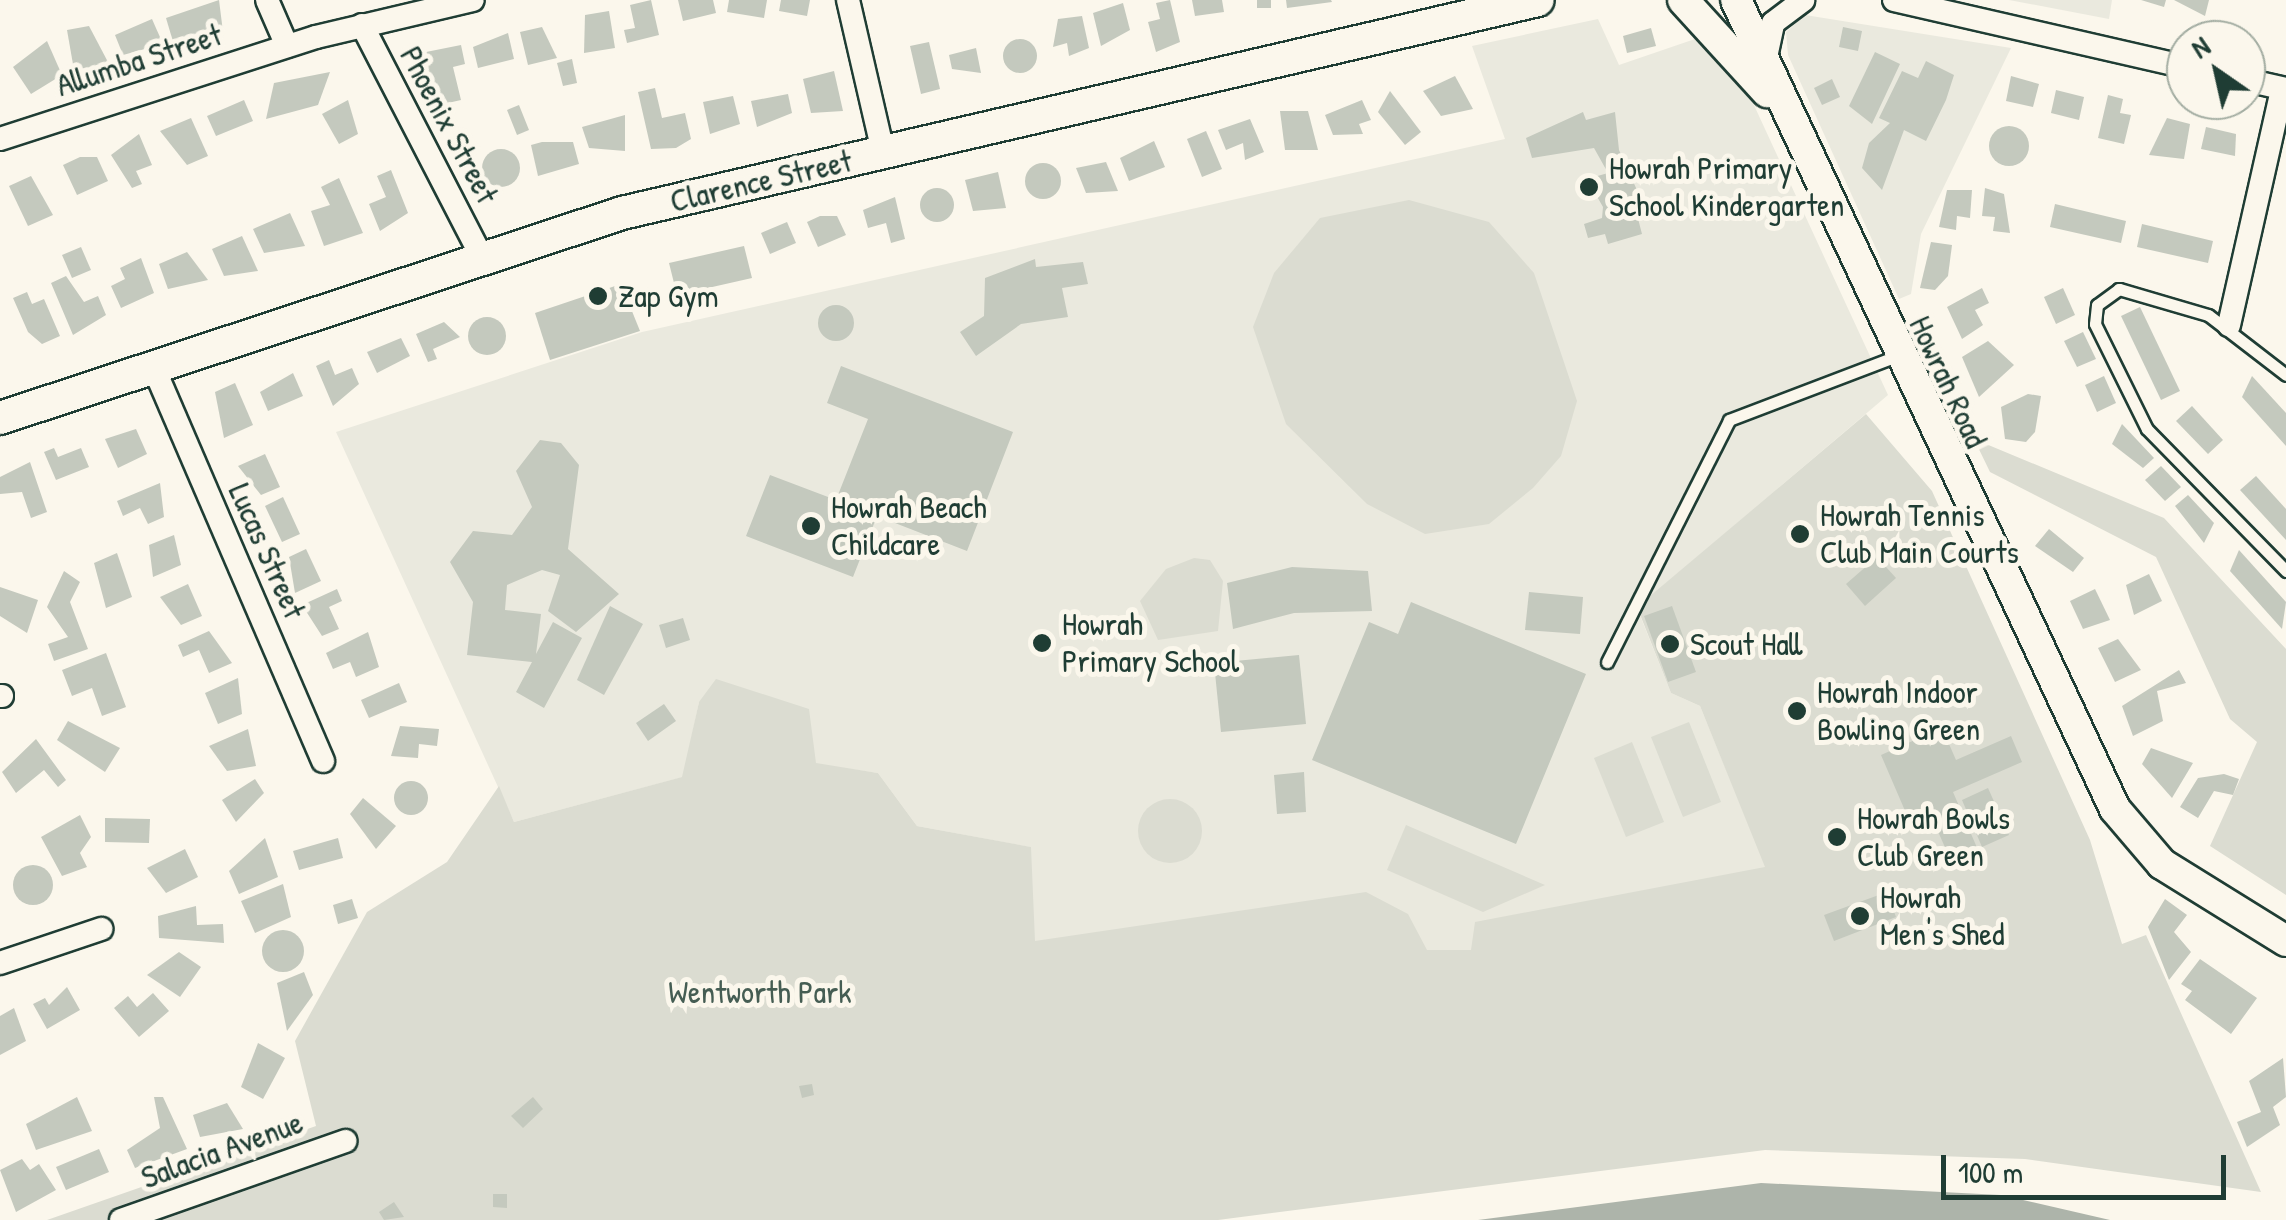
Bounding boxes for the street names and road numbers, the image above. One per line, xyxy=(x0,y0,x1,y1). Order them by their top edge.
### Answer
street label: Allumba Street xyxy=(51,15,227,105)
street label: Phoenix Street xyxy=(392,40,506,210)
street label: Clarence Street xyxy=(666,141,856,221)
street label: Howrah Road xyxy=(1901,310,1995,454)
street label: Lucas Street xyxy=(220,477,314,625)
street label: Salacia Avenue xyxy=(136,1103,308,1197)

